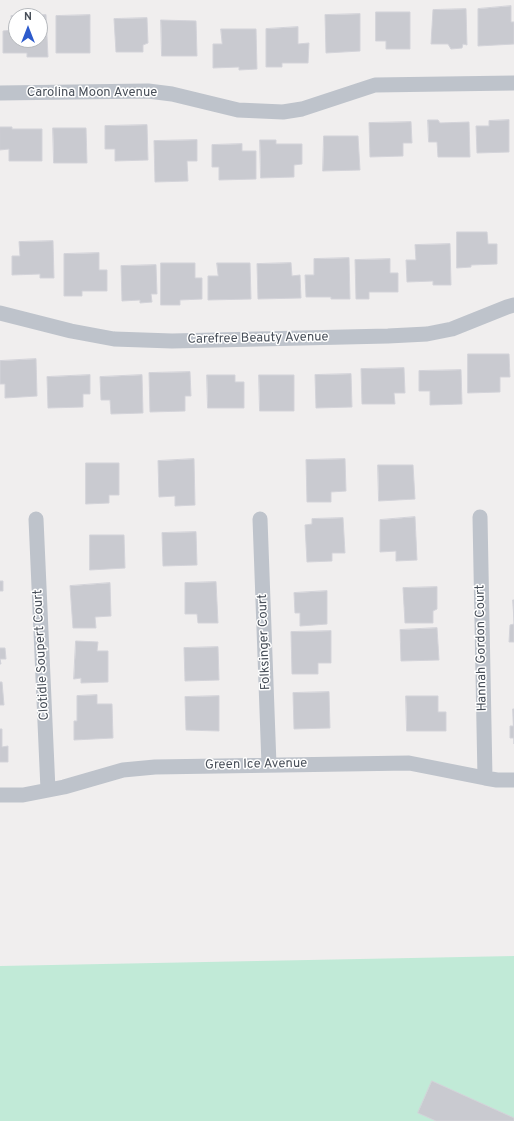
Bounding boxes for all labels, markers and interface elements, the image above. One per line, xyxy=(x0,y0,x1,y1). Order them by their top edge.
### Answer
north arrow xyxy=(8,8,48,48)
text: N xyxy=(24,10,32,24)
street label: Carolina Moon Avenue xyxy=(27,85,157,101)
street label: Carefree Beauty Avenue xyxy=(187,330,329,348)
street label: Hannah Gordon Court xyxy=(473,584,491,712)
street label: Clotidle Soupert Court xyxy=(31,589,53,721)
street label: Folksinger Court xyxy=(256,594,274,690)
street label: Green Ice Avenue xyxy=(205,756,307,774)

